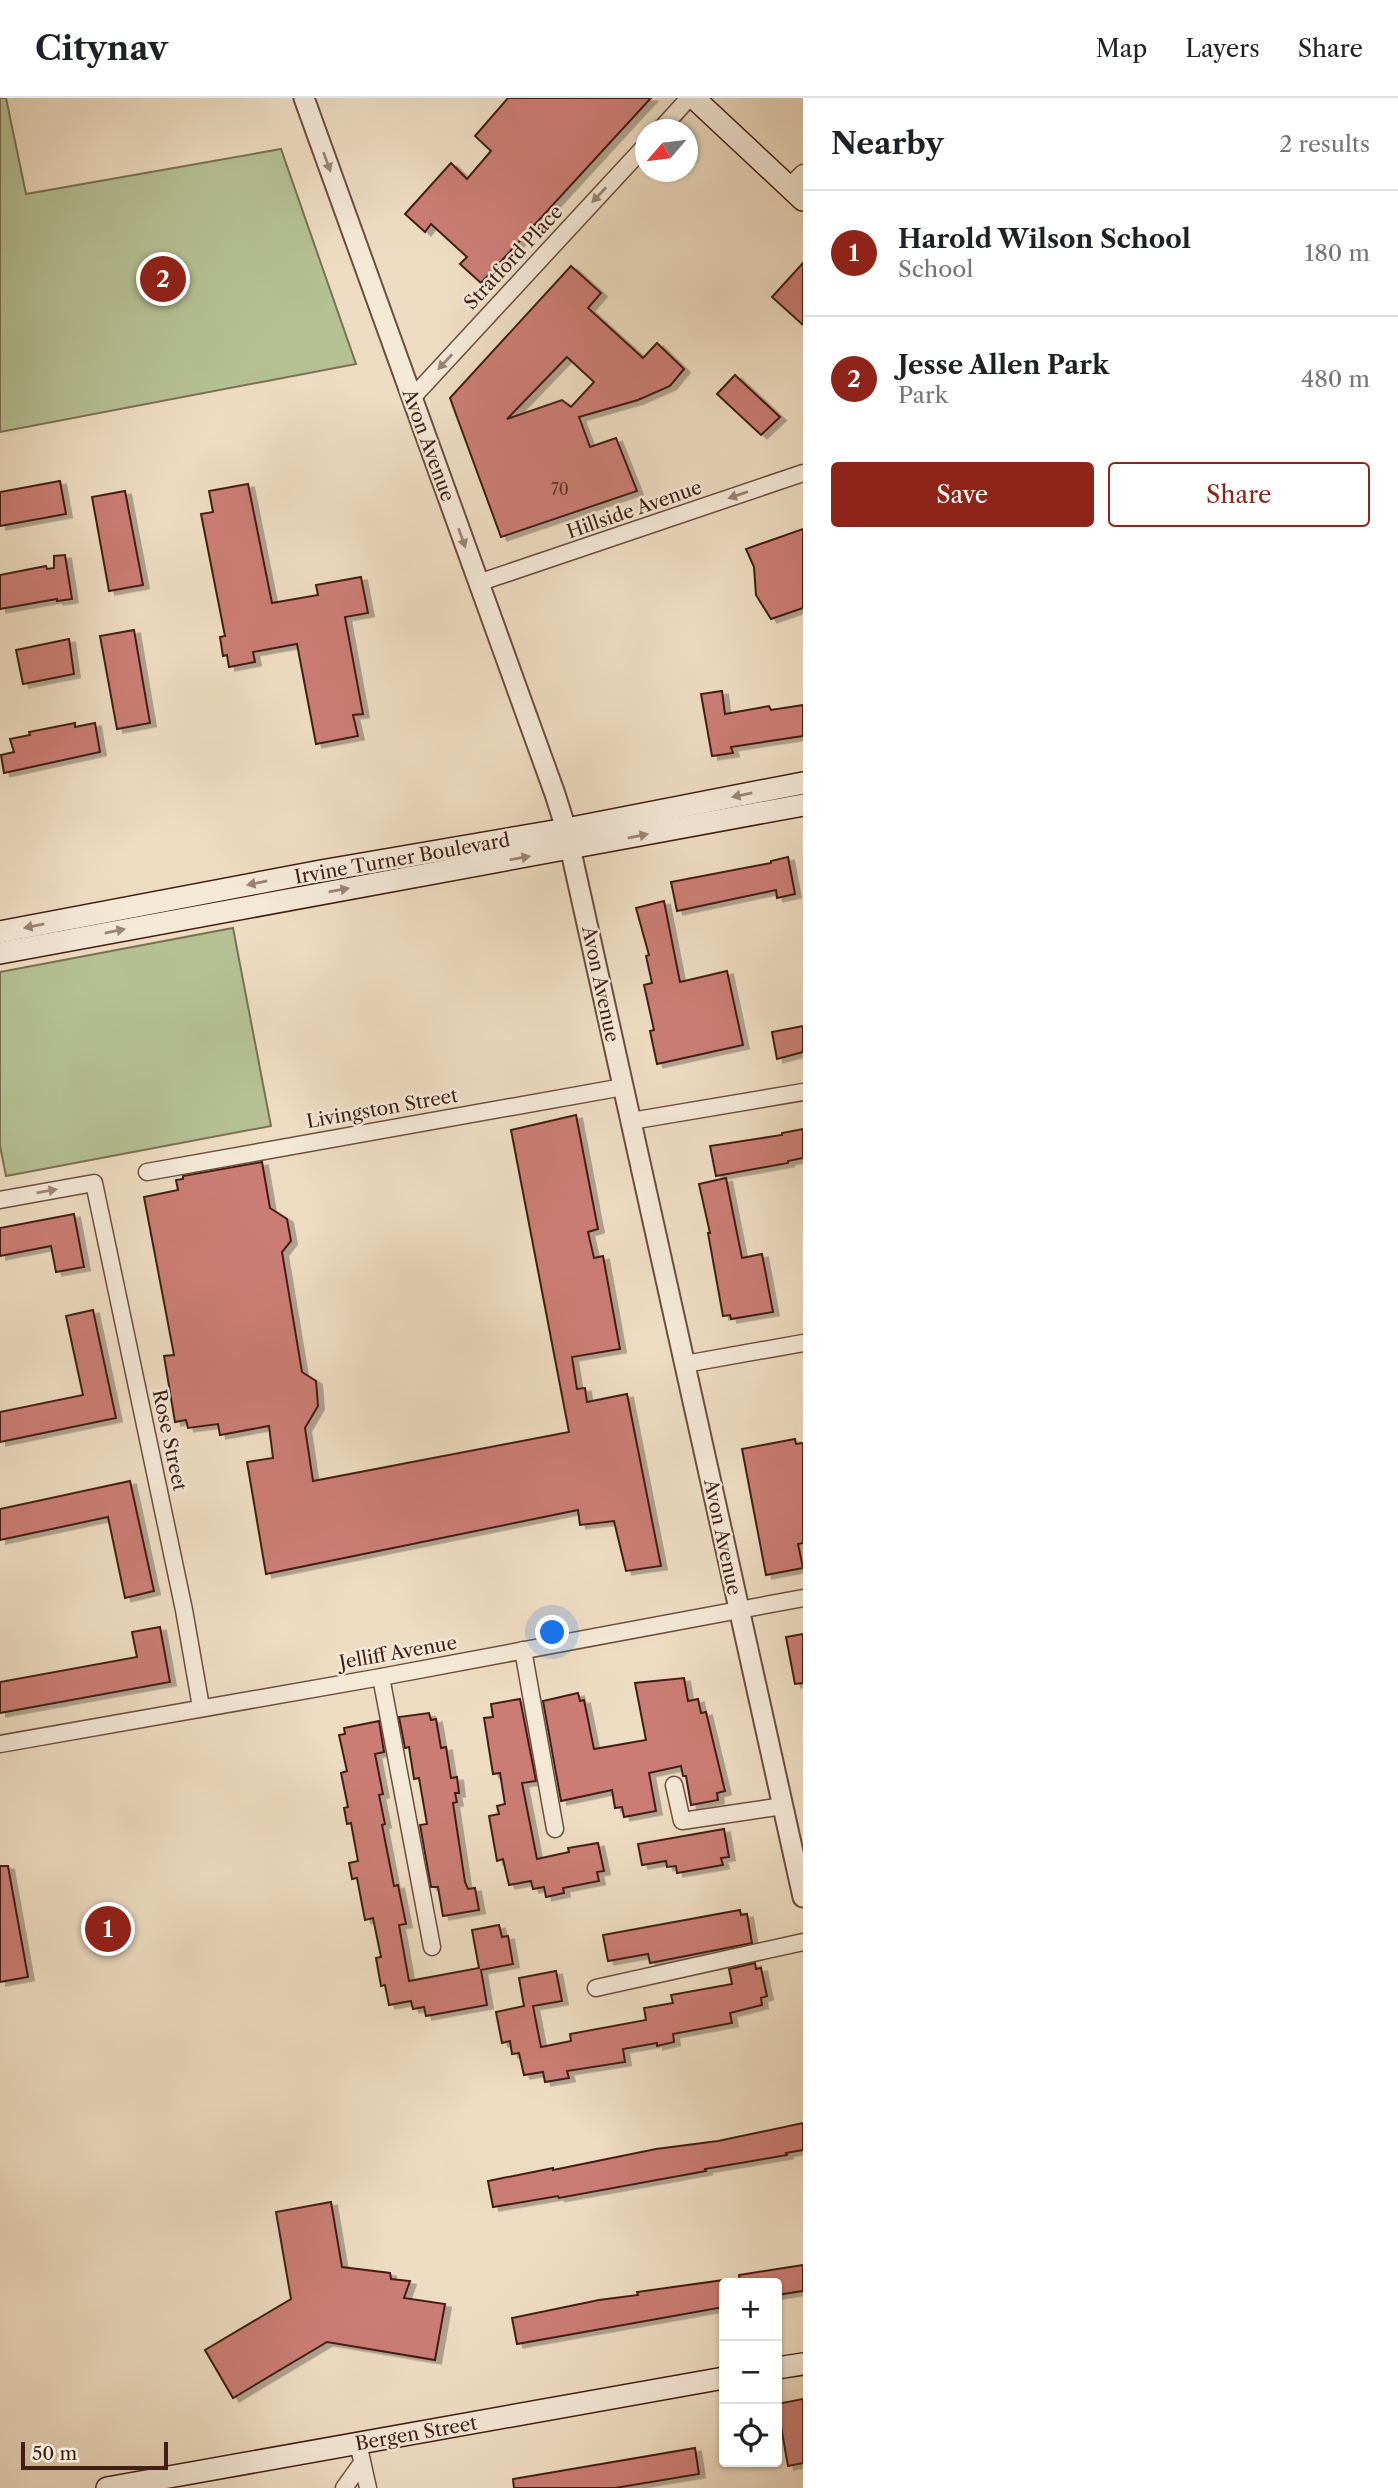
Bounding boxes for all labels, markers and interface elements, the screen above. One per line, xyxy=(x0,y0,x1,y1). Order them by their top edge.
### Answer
text: Citynav xyxy=(35,28,168,69)
text: Map xyxy=(1096,34,1147,63)
text: Layers xyxy=(1185,34,1260,63)
text: Share xyxy=(1298,34,1363,63)
north arrow xyxy=(635,119,698,182)
text: Nearby xyxy=(831,125,944,162)
text: 2 results xyxy=(1279,130,1370,158)
one-way arrow xyxy=(322,152,333,173)
one-way arrow xyxy=(592,186,608,203)
street label: Stratford Place xyxy=(459,200,568,314)
text: Harold Wilson School xyxy=(898,223,1191,255)
text: 1 xyxy=(849,239,859,267)
text: 180 m xyxy=(1305,239,1370,267)
pin: 2 xyxy=(140,253,186,305)
text: School xyxy=(898,255,973,283)
text: Jesse Allen Park xyxy=(898,349,1109,381)
one-way arrow xyxy=(437,353,453,371)
text: 2 xyxy=(847,365,861,393)
text: 480 m xyxy=(1301,365,1370,393)
text: Park xyxy=(898,381,948,409)
street label: Avon Avenue xyxy=(397,385,460,505)
button: Save xyxy=(831,462,1094,527)
button: Share xyxy=(1108,462,1370,527)
street label: Hillside Avenue xyxy=(564,476,705,543)
house number: 70 xyxy=(551,479,569,499)
one-way arrow xyxy=(728,490,749,501)
one-way arrow xyxy=(457,527,468,548)
one-way arrow xyxy=(731,789,753,800)
street label: Irvine Turner Boulevard xyxy=(293,828,512,889)
one-way arrow xyxy=(627,830,649,841)
one-way arrow xyxy=(509,852,531,863)
one-way arrow xyxy=(246,878,268,889)
one-way arrow xyxy=(328,884,350,895)
one-way arrow xyxy=(23,921,45,932)
street label: Avon Avenue xyxy=(577,923,624,1044)
one-way arrow xyxy=(104,925,126,936)
street label: Livingston Street xyxy=(305,1084,460,1133)
one-way arrow xyxy=(36,1186,58,1197)
street label: Rose Street xyxy=(148,1387,192,1493)
street label: Avon Avenue xyxy=(699,1476,746,1597)
your location xyxy=(535,1615,569,1649)
street label: Jelliff Avenue xyxy=(334,1631,459,1675)
pin: 1 xyxy=(85,1903,131,1955)
map controls xyxy=(719,2278,782,2467)
button: + xyxy=(719,2278,782,2341)
button: − xyxy=(719,2341,782,2404)
button: locate xyxy=(719,2404,782,2467)
street label: Bergen Street xyxy=(353,2411,479,2456)
scale bar xyxy=(21,2439,168,2471)
text: 50 m xyxy=(32,2442,77,2465)

